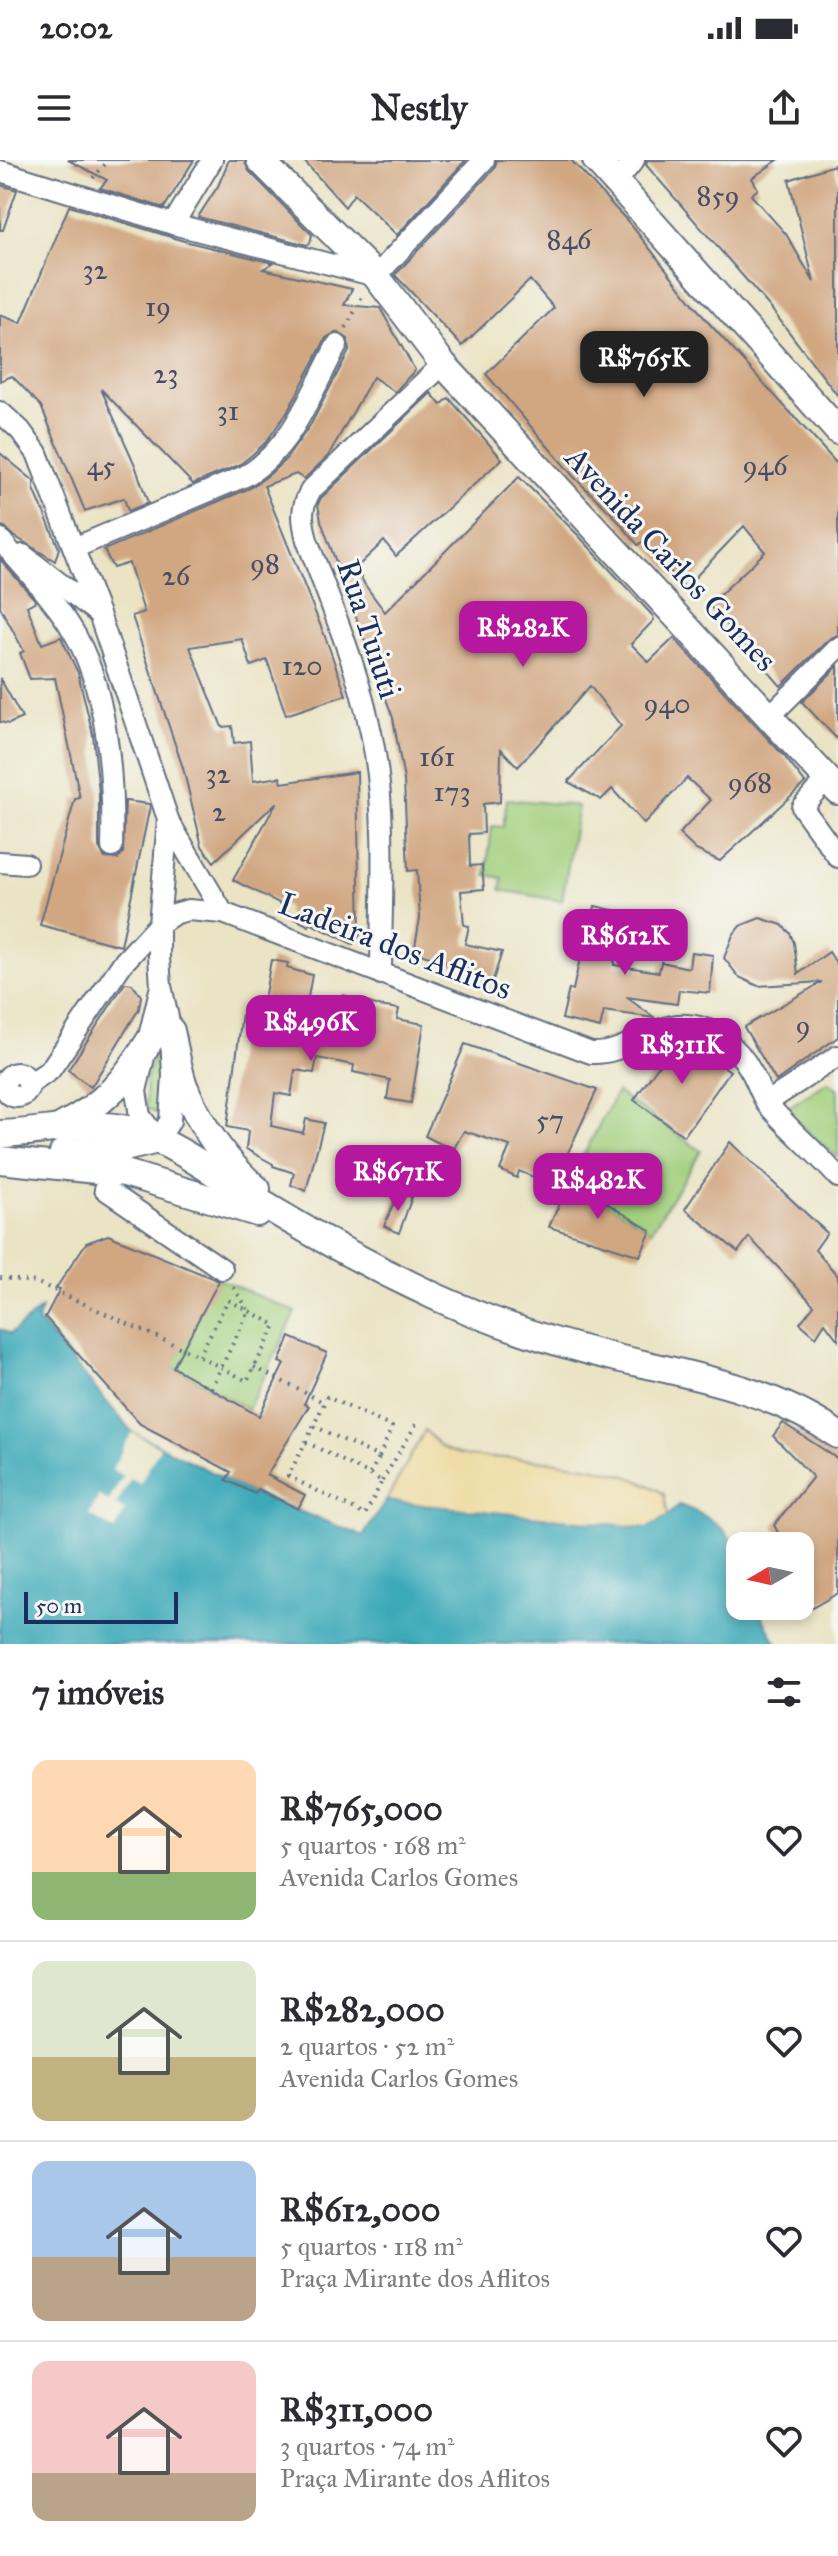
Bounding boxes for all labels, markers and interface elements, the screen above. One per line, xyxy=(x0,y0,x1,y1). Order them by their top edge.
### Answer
text: 20:02 xyxy=(40,10,112,46)
icon: menu xyxy=(32,86,76,130)
text: Nestly xyxy=(371,86,467,130)
icon: share xyxy=(762,86,806,130)
house number: 859 xyxy=(697,178,739,213)
house number: 846 xyxy=(547,222,593,257)
house number: 32 xyxy=(82,252,108,287)
house number: 19 xyxy=(145,289,171,324)
pin: R$765K xyxy=(579,331,709,399)
text: R$765K xyxy=(598,341,690,373)
house number: 23 xyxy=(153,356,179,391)
house number: 31 xyxy=(217,393,239,428)
street label: Avenida Carlos Gomes xyxy=(555,437,785,679)
house number: 45 xyxy=(87,448,115,483)
house number: 946 xyxy=(743,448,789,483)
house number: 98 xyxy=(250,546,280,581)
street label: Rua Tuiuti xyxy=(328,555,410,704)
house number: 26 xyxy=(162,558,192,593)
pin: R$282K xyxy=(458,601,588,669)
text: R$282K xyxy=(477,611,569,643)
house number: 120 xyxy=(281,648,323,683)
house number: 940 xyxy=(644,686,690,721)
house number: 161 xyxy=(419,739,455,774)
house number: 32 xyxy=(205,756,231,791)
house number: 968 xyxy=(728,765,772,800)
house number: 173 xyxy=(433,774,471,809)
house number: 2 xyxy=(212,794,226,829)
street label: Ladeira dos Aflitos xyxy=(273,884,517,1008)
pin: R$612K xyxy=(560,909,690,977)
text: R$612K xyxy=(581,919,669,951)
pin: R$496K xyxy=(246,995,376,1063)
text: R$496K xyxy=(264,1005,358,1037)
house number: 9 xyxy=(795,1008,811,1043)
pin: R$311K xyxy=(617,1018,747,1086)
text: R$311K xyxy=(640,1028,724,1060)
house number: 57 xyxy=(536,1102,564,1137)
pin: R$671K xyxy=(333,1145,463,1213)
pin: R$482K xyxy=(533,1153,663,1221)
text: R$671K xyxy=(353,1155,443,1187)
text: R$482K xyxy=(551,1163,645,1195)
north arrow xyxy=(726,1532,814,1620)
map controls xyxy=(726,1532,814,1620)
scale bar xyxy=(24,1588,178,1624)
text: 50 m xyxy=(36,1592,82,1619)
icon: filters xyxy=(762,1670,806,1714)
text: 7 imóveis xyxy=(32,1672,164,1713)
text: R$765,000 xyxy=(280,1788,443,1829)
icon: home xyxy=(96,1792,192,1888)
icon: heart xyxy=(762,1818,806,1862)
text: 5 quartos · 168 m² xyxy=(280,1829,466,1861)
text: Avenida Carlos Gomes xyxy=(280,1861,518,1893)
text: R$282,000 xyxy=(280,1989,445,2030)
icon: home xyxy=(96,1993,192,2089)
icon: heart xyxy=(762,2019,806,2063)
text: 2 quartos · 52 m² xyxy=(280,2030,454,2062)
text: Avenida Carlos Gomes xyxy=(280,2062,518,2094)
text: R$612,000 xyxy=(280,2189,441,2230)
icon: home xyxy=(96,2193,192,2289)
icon: heart xyxy=(762,2219,806,2263)
text: 5 quartos · 118 m² xyxy=(280,2230,463,2262)
text: Praça Mirante dos Aflitos xyxy=(280,2262,550,2294)
text: R$311,000 xyxy=(280,2389,433,2430)
icon: home xyxy=(96,2393,192,2489)
icon: heart xyxy=(762,2419,806,2463)
text: 3 quartos · 74 m² xyxy=(280,2430,455,2462)
text: Praça Mirante dos Aflitos xyxy=(280,2462,550,2494)

